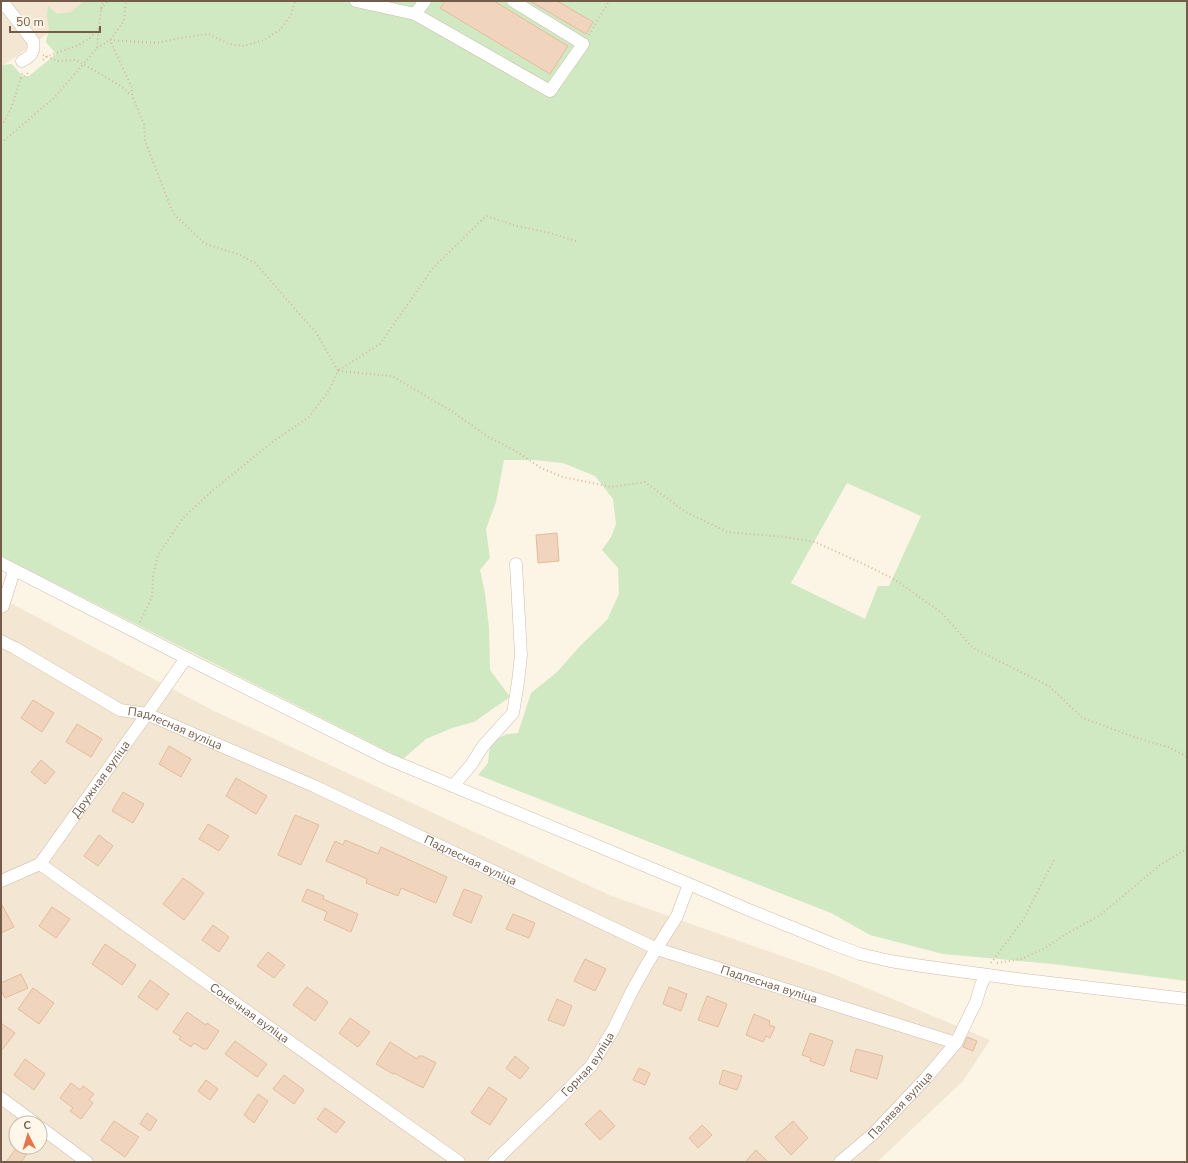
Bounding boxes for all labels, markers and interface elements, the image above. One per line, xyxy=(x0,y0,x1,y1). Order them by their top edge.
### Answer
scale bar xyxy=(10,8,100,34)
text: 50 m xyxy=(16,14,44,30)
street label: Падлесная вуліца xyxy=(127,703,225,754)
street label: Дружная вуліца xyxy=(68,737,134,821)
street label: Падлесная вуліца xyxy=(422,832,519,889)
street label: Падлесная вуліца xyxy=(719,961,820,1007)
street label: Сонечная вуліца xyxy=(206,979,292,1047)
street label: Горная вуліца xyxy=(558,1029,618,1100)
street label: Палявая вуліца xyxy=(864,1068,936,1142)
north arrow xyxy=(8,1115,48,1155)
text: С xyxy=(23,1118,32,1133)

